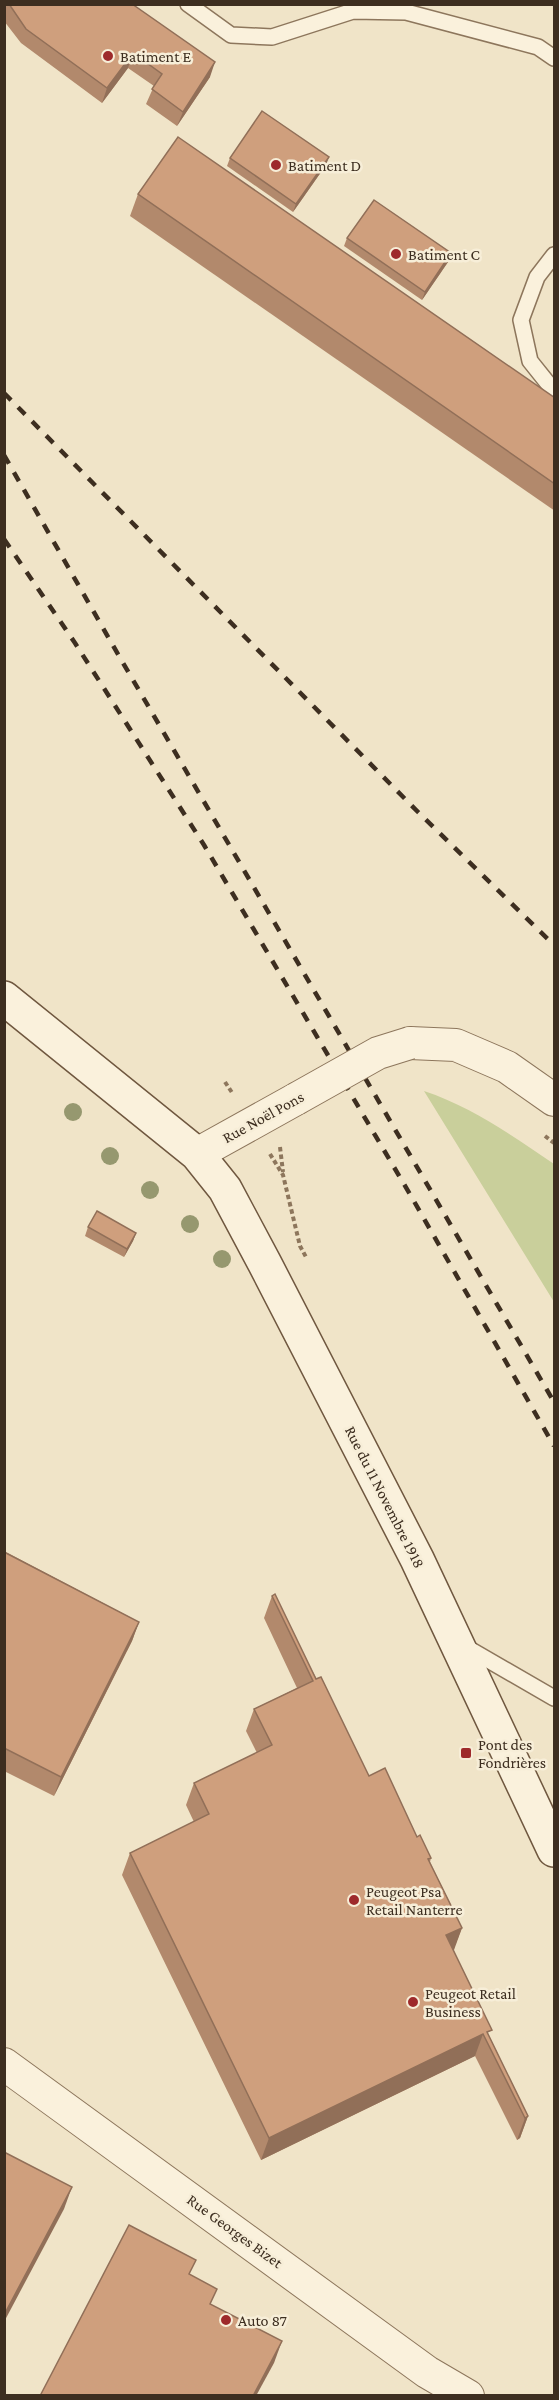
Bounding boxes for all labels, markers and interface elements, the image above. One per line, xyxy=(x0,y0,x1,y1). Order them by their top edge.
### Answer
place label: Batiment E xyxy=(120,48,191,65)
marker: Batiment E xyxy=(101,49,115,63)
place label: Batiment D xyxy=(288,157,361,174)
marker: Batiment D xyxy=(269,158,283,172)
place label: Batiment C xyxy=(408,246,480,263)
marker: Batiment C xyxy=(389,247,403,261)
street label: Rue Noël Pons xyxy=(219,1088,307,1146)
street label: Rue du 11 Novembre 1918 xyxy=(342,1423,428,1571)
place label: Pont des Fondrières xyxy=(478,1736,546,1771)
marker: Pont des Fondrières xyxy=(459,1746,473,1760)
place label: Peugeot Psa Retail Nanterre xyxy=(366,1883,462,1918)
marker: Peugeot Psa Retail Nanterre xyxy=(347,1893,361,1907)
place label: Peugeot Retail Business xyxy=(425,1985,516,2020)
marker: Peugeot Retail Business xyxy=(406,1995,420,2009)
street label: Rue Georges Bizet xyxy=(183,2191,287,2273)
place label: Auto 87 xyxy=(238,2312,287,2329)
marker: Auto 87 xyxy=(219,2313,233,2327)

